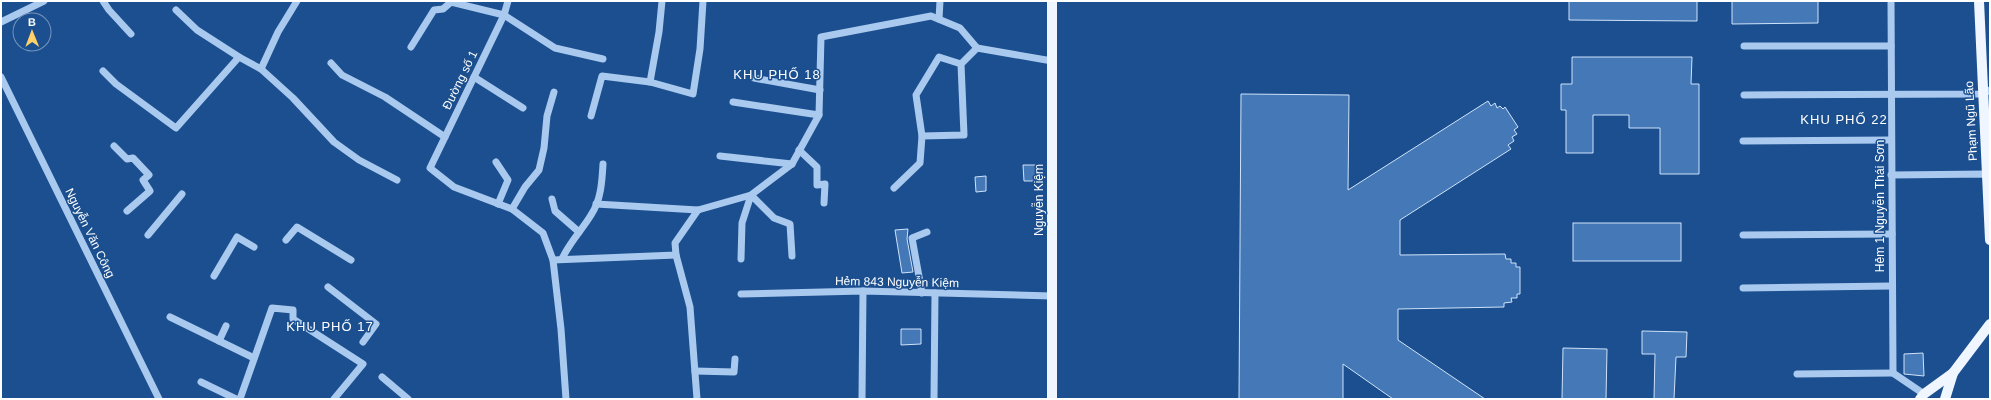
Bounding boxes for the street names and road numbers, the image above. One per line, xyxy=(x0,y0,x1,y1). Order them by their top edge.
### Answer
street label: Đường số 1 xyxy=(440,48,480,112)
street label: Phạm Ngũ Lão xyxy=(1962,80,1980,161)
street label: Hẻm 1 Nguyễn Thái Sơn xyxy=(1872,140,1887,272)
street label: Nguyễn Kiệm xyxy=(1031,164,1046,236)
street label: Nguyễn Văn Công xyxy=(62,185,119,280)
street label: Hẻm 843 Nguyễn Kiệm xyxy=(835,273,959,290)

